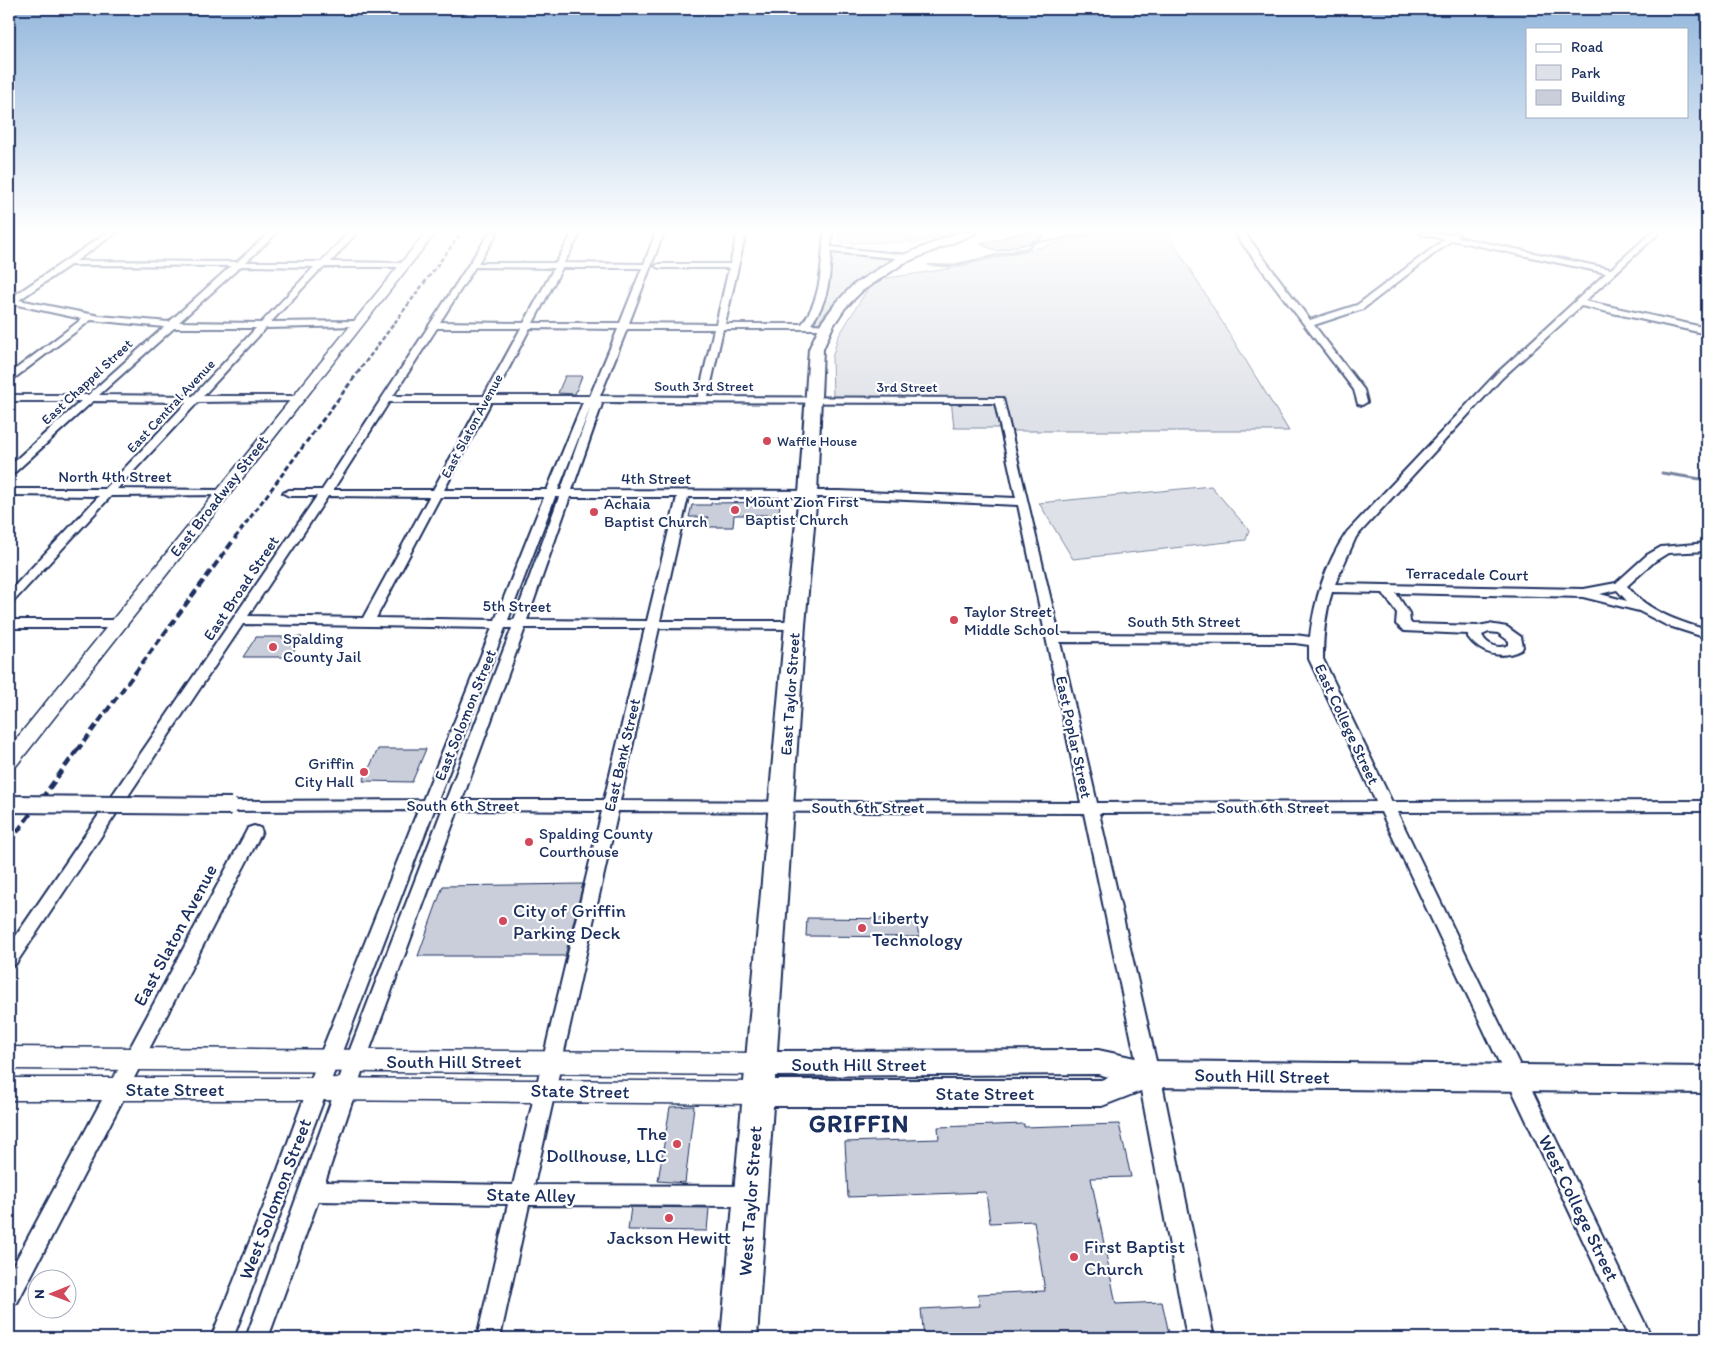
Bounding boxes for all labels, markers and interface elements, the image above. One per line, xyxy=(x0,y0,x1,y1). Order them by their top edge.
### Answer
legend xyxy=(1526,28,1688,118)
text: Road xyxy=(1571,38,1604,56)
text: Park xyxy=(1571,64,1601,82)
text: Building xyxy=(1571,88,1625,106)
street label: East Chappel Street xyxy=(38,335,136,429)
street label: East Central Avenue xyxy=(123,355,219,456)
street label: East Slaton Avenue xyxy=(437,371,507,481)
street label: South 3rd Street xyxy=(654,378,754,395)
street label: 3rd Street xyxy=(876,379,938,396)
street label: East Broadway Street xyxy=(166,432,272,560)
place label: Waffle House xyxy=(777,433,857,450)
marker: Waffle House xyxy=(761,435,773,447)
street label: North 4th Street xyxy=(58,467,172,486)
street label: 4th Street xyxy=(621,469,691,488)
place label: Mount Zion First Baptist Church xyxy=(745,492,859,529)
place label: Achaia Baptist Church xyxy=(604,494,707,531)
marker: Mount Zion First Baptist Church xyxy=(729,504,741,516)
marker: Achaia Baptist Church xyxy=(588,506,600,518)
street label: East Broad Street xyxy=(199,532,283,644)
street label: Terracedale Court xyxy=(1405,563,1529,585)
street label: 5th Street xyxy=(482,596,552,616)
place label: Taylor Street Middle School xyxy=(964,602,1060,639)
street label: South 5th Street xyxy=(1128,612,1240,631)
marker: Taylor Street Middle School xyxy=(948,614,960,626)
place label: Spalding County Jail xyxy=(283,629,362,666)
street label: East Taylor Street xyxy=(776,632,804,756)
marker: Spalding County Jail xyxy=(267,641,279,653)
street label: East Solomon Street xyxy=(430,647,500,783)
street label: East College Street xyxy=(1311,661,1383,787)
street label: East Poplar Street xyxy=(1052,674,1096,800)
street label: East Bank Street xyxy=(600,697,644,813)
place label: Griffin City Hall xyxy=(294,754,354,791)
marker: Griffin City Hall xyxy=(358,766,370,778)
street label: South 6th Street xyxy=(407,796,519,815)
street label: South 6th Street xyxy=(812,798,924,817)
street label: South 6th Street xyxy=(1217,798,1329,817)
place label: Spalding County Courthouse xyxy=(539,824,653,861)
marker: Spalding County Courthouse xyxy=(523,836,535,848)
street label: East Slaton Avenue xyxy=(128,860,222,1010)
place label: City of Griffin Parking Deck xyxy=(513,899,626,944)
place label: Liberty Technology xyxy=(872,906,963,951)
marker: City of Griffin Parking Deck xyxy=(497,915,509,927)
marker: Liberty Technology xyxy=(856,922,868,934)
street label: South Hill Street xyxy=(386,1050,522,1073)
street label: South Hill Street xyxy=(791,1053,927,1076)
street label: South Hill Street xyxy=(1194,1063,1330,1089)
street label: State Street xyxy=(126,1078,224,1101)
street label: State Street xyxy=(530,1079,630,1103)
street label: State Street xyxy=(936,1082,1034,1105)
district label: GRIFFIN xyxy=(809,1108,909,1138)
street label: West Solomon Street xyxy=(234,1115,316,1283)
place label: The Dollhouse, LLC xyxy=(546,1122,667,1167)
street label: West Taylor Street xyxy=(733,1125,767,1277)
street label: West College Street xyxy=(1534,1131,1624,1285)
marker: The Dollhouse, LLC xyxy=(671,1138,683,1150)
street label: State Alley xyxy=(486,1183,576,1207)
marker: Jackson Hewitt xyxy=(663,1212,675,1224)
place label: Jackson Hewitt xyxy=(607,1226,731,1249)
place label: First Baptist Church xyxy=(1084,1235,1185,1280)
marker: First Baptist Church xyxy=(1068,1251,1080,1263)
north arrow xyxy=(28,1270,78,1320)
text: N xyxy=(31,1289,48,1299)

